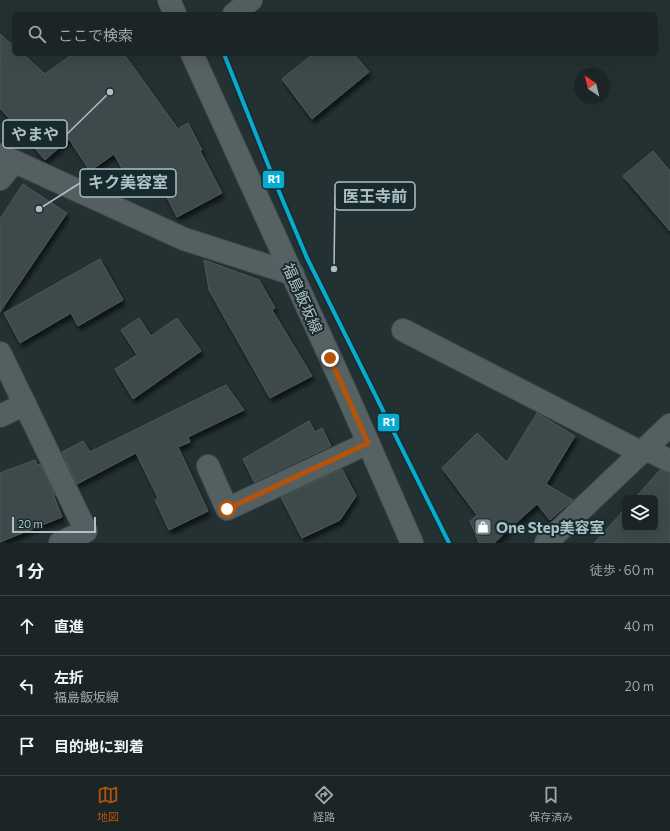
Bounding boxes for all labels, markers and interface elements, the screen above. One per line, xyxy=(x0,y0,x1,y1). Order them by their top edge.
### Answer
search box xyxy=(12,12,658,56)
icon: search xyxy=(26,23,48,45)
text: ここで検索 xyxy=(58,26,133,44)
north arrow xyxy=(574,68,610,104)
callout: やまや xyxy=(3,120,67,148)
text: やまや xyxy=(11,124,59,143)
callout: キク美容室 xyxy=(80,169,176,197)
line badge: R1 xyxy=(262,170,285,189)
text: キク美容室 xyxy=(88,172,168,191)
text: R1 xyxy=(268,172,280,185)
callout: 医王寺前 xyxy=(335,182,415,210)
text: 医王寺前 xyxy=(343,186,407,205)
street label: 福島飯坂線 xyxy=(280,260,326,336)
route end xyxy=(321,349,339,367)
line badge: R1 xyxy=(377,413,400,432)
text: R1 xyxy=(383,415,395,428)
map controls xyxy=(622,495,658,531)
button: layers xyxy=(622,495,658,531)
route start xyxy=(218,500,236,518)
scale bar xyxy=(12,515,96,534)
text: 20 m xyxy=(18,517,43,530)
shop icon: One Step美容室 xyxy=(473,517,493,537)
place label: One Step美容室 xyxy=(496,518,605,536)
text: 1 分 xyxy=(16,560,44,581)
text: 徒歩 · 60 m xyxy=(590,562,654,578)
icon: ahead xyxy=(16,615,38,637)
text: 直進 xyxy=(54,617,84,635)
text: 40 m xyxy=(624,618,654,634)
text: 左折 xyxy=(54,668,84,686)
icon: left xyxy=(16,675,38,697)
text: 20 m xyxy=(625,678,654,694)
text: 福島飯坂線 xyxy=(54,689,119,705)
icon: arrive xyxy=(16,735,38,757)
text: 目的地に到着 xyxy=(54,737,144,755)
tab: 地図 xyxy=(97,784,119,824)
tab: 経路 xyxy=(313,784,335,824)
tab: 保存済み xyxy=(529,784,573,824)

